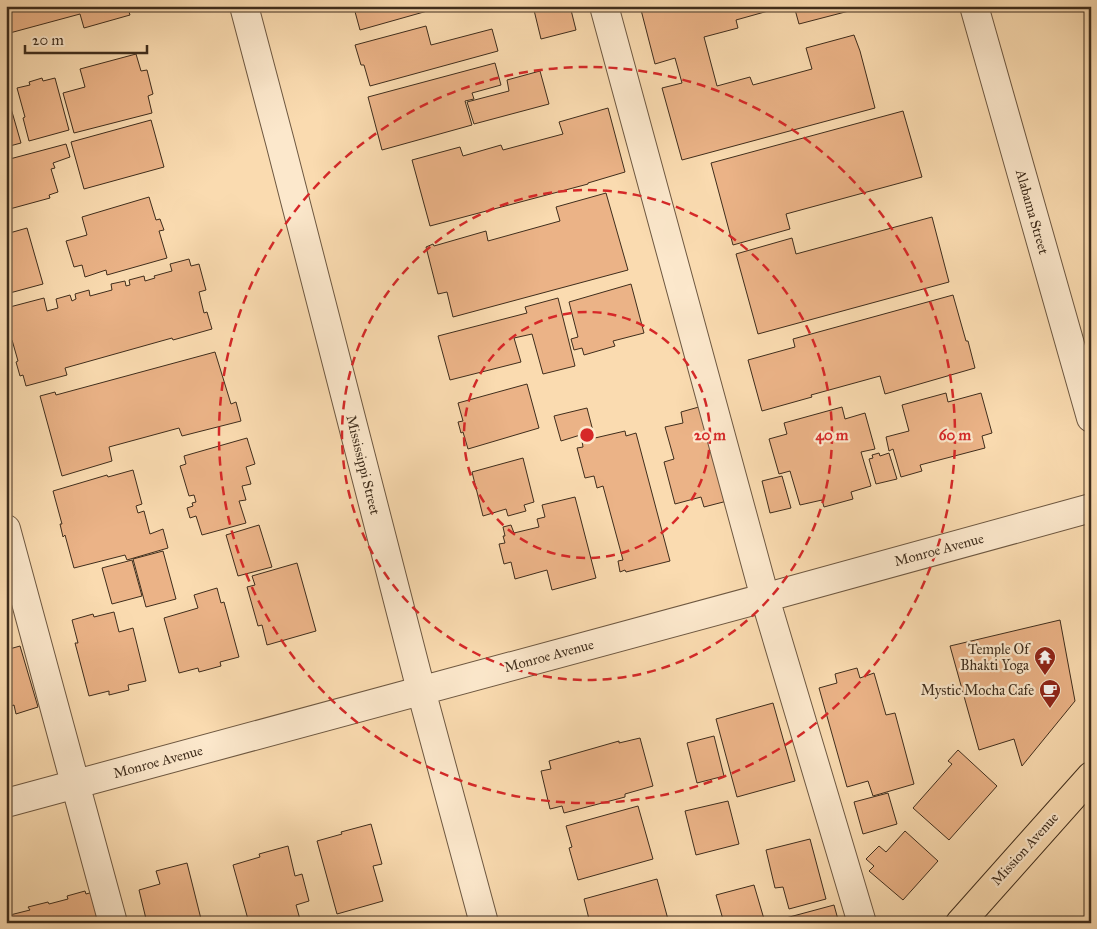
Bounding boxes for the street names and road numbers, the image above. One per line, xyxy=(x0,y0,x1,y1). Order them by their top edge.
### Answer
street label: Alabama Street xyxy=(1012,167,1052,256)
street label: Mississippi Street xyxy=(342,413,384,517)
street label: Monroe Avenue xyxy=(892,530,986,570)
street label: Monroe Avenue xyxy=(502,636,596,676)
street label: Monroe Avenue xyxy=(111,742,205,782)
street label: Mission Avenue xyxy=(988,809,1062,889)

